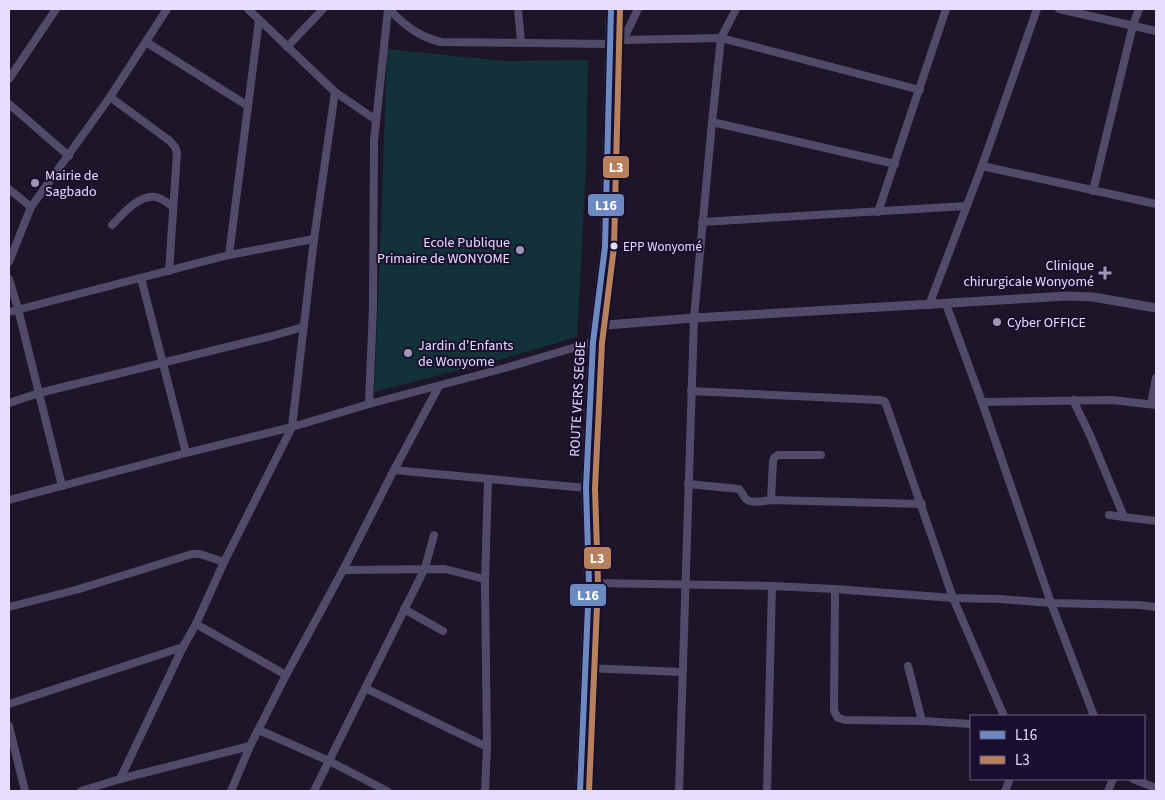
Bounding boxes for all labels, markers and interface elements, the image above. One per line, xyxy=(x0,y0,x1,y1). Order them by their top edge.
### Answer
line badge: L3 xyxy=(602,155,630,179)
text: L3 xyxy=(609,158,623,178)
place label: Mairie de Sagbado xyxy=(45,166,98,202)
marker: Mairie de Sagbado xyxy=(29,177,41,189)
line badge: L16 xyxy=(587,193,625,217)
text: L16 xyxy=(595,196,617,216)
place label: Ecole Publique Primaire de WONYOME xyxy=(377,233,510,269)
place label: EPP Wonyomé xyxy=(623,238,702,256)
marker: EPP Wonyomé xyxy=(609,241,619,251)
marker: Ecole Publique Primaire de WONYOME xyxy=(514,244,526,256)
place label: Clinique chirurgicale Wonyomé xyxy=(963,256,1094,292)
marker: Clinique chirurgicale Wonyomé xyxy=(1098,266,1112,280)
place label: Cyber OFFICE xyxy=(1007,313,1086,333)
marker: Cyber OFFICE xyxy=(991,316,1003,328)
place label: Jardin d'Enfants de Wonyome xyxy=(418,336,514,372)
street label: ROUTE VERS SEGBE xyxy=(565,341,591,457)
marker: Jardin d'Enfants de Wonyome xyxy=(402,347,414,359)
line badge: L3 xyxy=(583,546,612,570)
text: L3 xyxy=(590,549,604,569)
line badge: L16 xyxy=(569,583,607,607)
text: L16 xyxy=(577,586,599,606)
legend xyxy=(970,715,1145,780)
text: L16 xyxy=(1015,725,1037,746)
text: L3 xyxy=(1015,750,1030,771)

